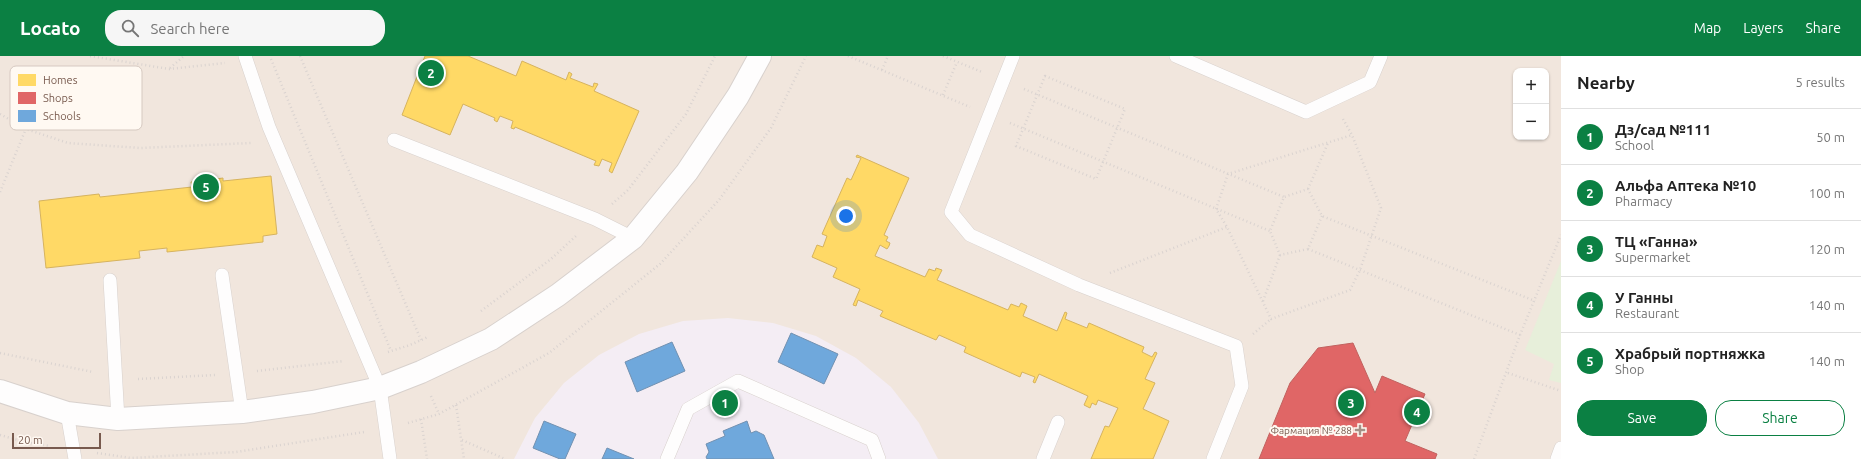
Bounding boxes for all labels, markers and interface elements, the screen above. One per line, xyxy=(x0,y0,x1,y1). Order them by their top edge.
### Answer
search box xyxy=(105,10,385,46)
text: Locato xyxy=(20,17,81,39)
icon: search xyxy=(119,17,141,39)
text: Search here xyxy=(151,20,230,37)
text: Map xyxy=(1694,20,1721,36)
text: Layers xyxy=(1743,20,1783,36)
text: Share xyxy=(1805,20,1841,36)
pin: 2 xyxy=(418,58,444,88)
legend xyxy=(10,66,142,130)
map controls xyxy=(1513,68,1549,140)
button: + xyxy=(1513,68,1549,104)
text: Nearby xyxy=(1577,73,1635,92)
text: Homes xyxy=(43,74,78,86)
text: 5 results xyxy=(1795,75,1845,89)
text: Shops xyxy=(43,92,73,104)
button: − xyxy=(1513,104,1549,140)
text: Schools xyxy=(43,110,81,122)
text: Дз/сад №111 xyxy=(1615,121,1711,138)
text: 1 xyxy=(1586,130,1594,144)
text: 50 m xyxy=(1816,130,1845,144)
text: School xyxy=(1615,138,1654,152)
pin: 5 xyxy=(193,172,219,202)
text: Альфа Аптека №10 xyxy=(1615,177,1756,194)
text: 2 xyxy=(1586,186,1594,200)
text: 100 m xyxy=(1809,186,1845,200)
text: Pharmacy xyxy=(1615,194,1672,208)
your location xyxy=(836,206,856,226)
text: ТЦ «Ганна» xyxy=(1615,233,1697,250)
text: 3 xyxy=(1586,242,1594,256)
text: 120 m xyxy=(1809,242,1845,256)
text: Supermarket xyxy=(1615,250,1690,264)
text: У Ганны xyxy=(1615,289,1673,306)
text: 4 xyxy=(1586,298,1594,312)
text: 140 m xyxy=(1809,298,1845,312)
text: Restaurant xyxy=(1615,306,1679,320)
text: Храбрый портняжка xyxy=(1615,345,1766,362)
text: 5 xyxy=(1586,354,1594,368)
text: 140 m xyxy=(1809,354,1845,368)
text: Shop xyxy=(1615,362,1644,376)
pin: 1 xyxy=(712,388,738,418)
pin: 3 xyxy=(1338,388,1364,418)
pin: 4 xyxy=(1404,397,1430,427)
button: Save xyxy=(1577,400,1707,436)
button: Share xyxy=(1715,400,1845,436)
place label: Фармация № 288 xyxy=(1270,425,1352,436)
marker: Фармация № 288 xyxy=(1355,425,1365,435)
scale bar xyxy=(12,431,101,450)
text: 20 m xyxy=(18,434,42,446)

